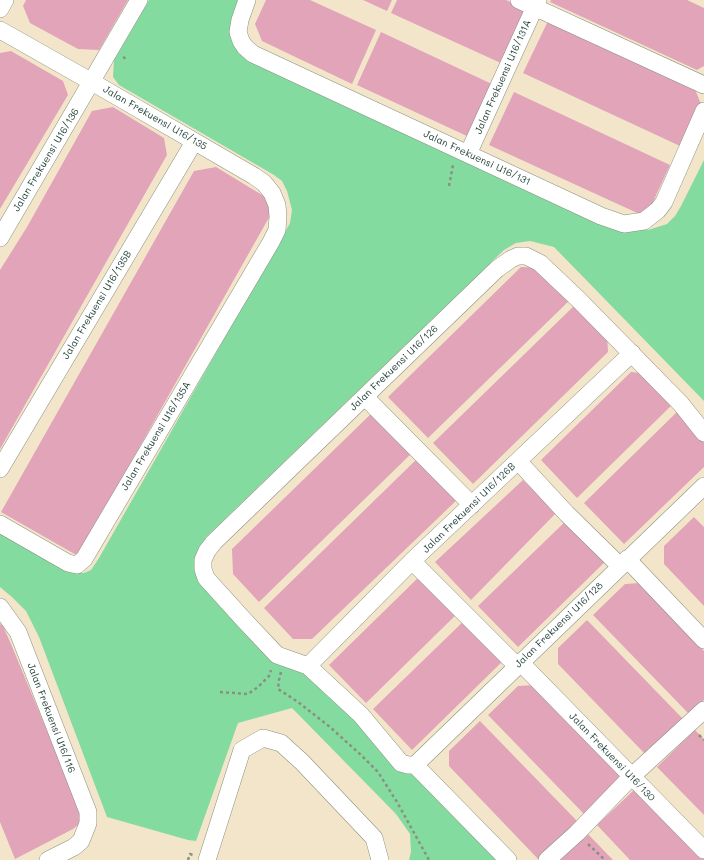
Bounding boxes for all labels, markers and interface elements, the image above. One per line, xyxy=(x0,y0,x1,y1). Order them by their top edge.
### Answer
street label: Jalan Frekuensi U16/131A xyxy=(472,18,534,136)
street label: Jalan Frekuensi U16/135 xyxy=(101,83,209,153)
street label: Jalan Frekuensi U16/136 xyxy=(10,106,82,214)
street label: Jalan Frekuensi U16/131 xyxy=(422,128,532,188)
street label: Jalan Frekuensi U16/135B xyxy=(60,249,134,361)
street label: Jalan Frekuensi U16/126 xyxy=(347,323,441,413)
street label: Jalan Frekuensi U16/135A xyxy=(119,379,193,493)
street label: Jalan Frekuensi U16/126B xyxy=(420,460,518,556)
street label: Jalan Frekuensi U16/128 xyxy=(512,580,606,670)
street label: Jalan Frekuensi U16/116 xyxy=(24,661,78,775)
street label: Jalan Frekuensi U16/130 xyxy=(567,710,657,804)

